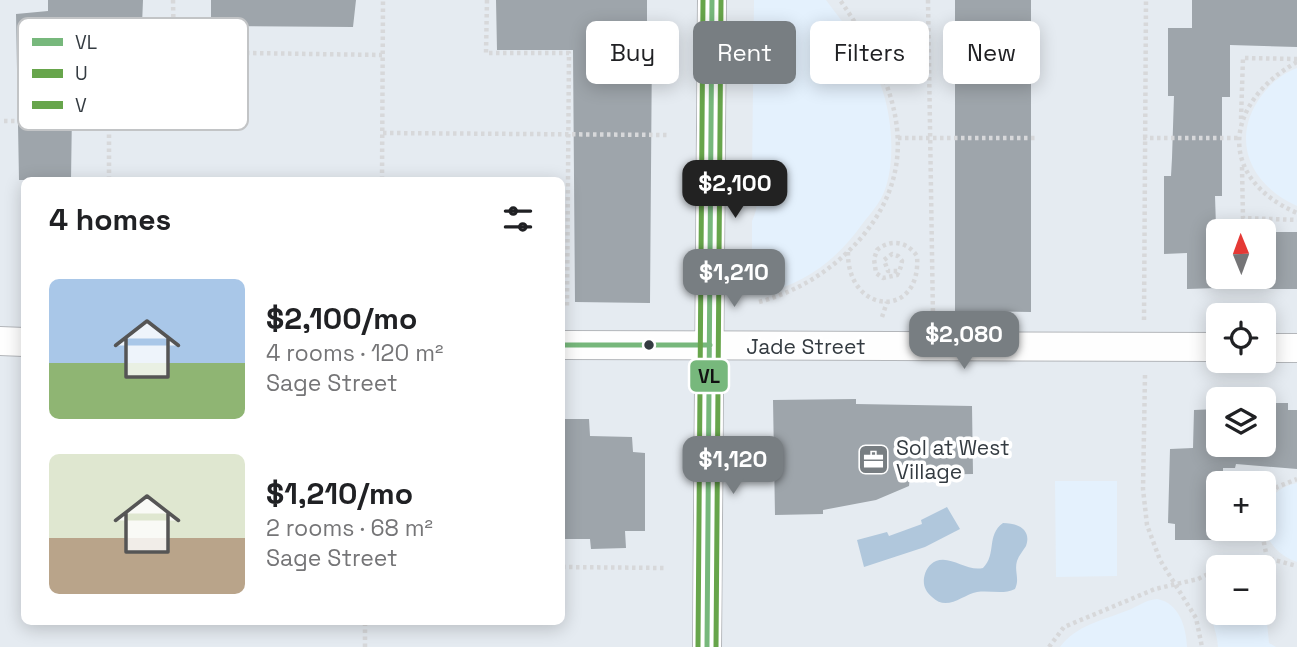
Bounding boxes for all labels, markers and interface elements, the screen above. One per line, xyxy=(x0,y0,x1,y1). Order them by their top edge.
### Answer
legend xyxy=(18,18,248,130)
chip: Buy xyxy=(586,21,679,84)
chip: Rent xyxy=(693,21,796,84)
chip: Filters xyxy=(810,21,929,84)
chip: New xyxy=(943,21,1040,84)
text: VL xyxy=(75,30,97,55)
text: U xyxy=(75,61,88,86)
text: V xyxy=(75,93,87,118)
pin: $2,100 xyxy=(678,160,792,220)
text: $2,100 xyxy=(698,168,772,198)
text: 4 homes xyxy=(49,200,171,239)
icon: filters xyxy=(499,200,537,238)
north arrow xyxy=(1206,219,1276,289)
map controls xyxy=(1206,219,1276,625)
pin: $1,210 xyxy=(677,250,791,309)
text: $1,210 xyxy=(699,257,769,287)
text: $2,100/mo xyxy=(266,299,417,338)
button: locate xyxy=(1206,303,1276,373)
icon: home xyxy=(105,307,189,391)
pin: $2,080 xyxy=(907,312,1021,371)
text: $2,080 xyxy=(925,319,1003,349)
street label: Jade Street xyxy=(746,333,866,360)
text: 4 rooms · 120 m² xyxy=(266,338,443,368)
unlabelled marker xyxy=(642,338,656,352)
line badge: VL xyxy=(689,359,729,393)
text: VL xyxy=(698,364,720,389)
text: Sage Street xyxy=(266,368,398,398)
button: layers xyxy=(1206,387,1276,457)
place label: Sol at West Village xyxy=(896,434,1010,485)
pin: $1,120 xyxy=(676,436,790,496)
office icon: Sol at West Village xyxy=(856,442,890,476)
text: $1,120 xyxy=(699,444,767,474)
button: + xyxy=(1206,471,1276,541)
text: $1,210/mo xyxy=(266,474,413,513)
icon: home xyxy=(105,482,189,566)
text: 2 rooms · 68 m² xyxy=(266,513,433,543)
text: Sage Street xyxy=(266,543,398,573)
button: − xyxy=(1206,555,1276,625)

